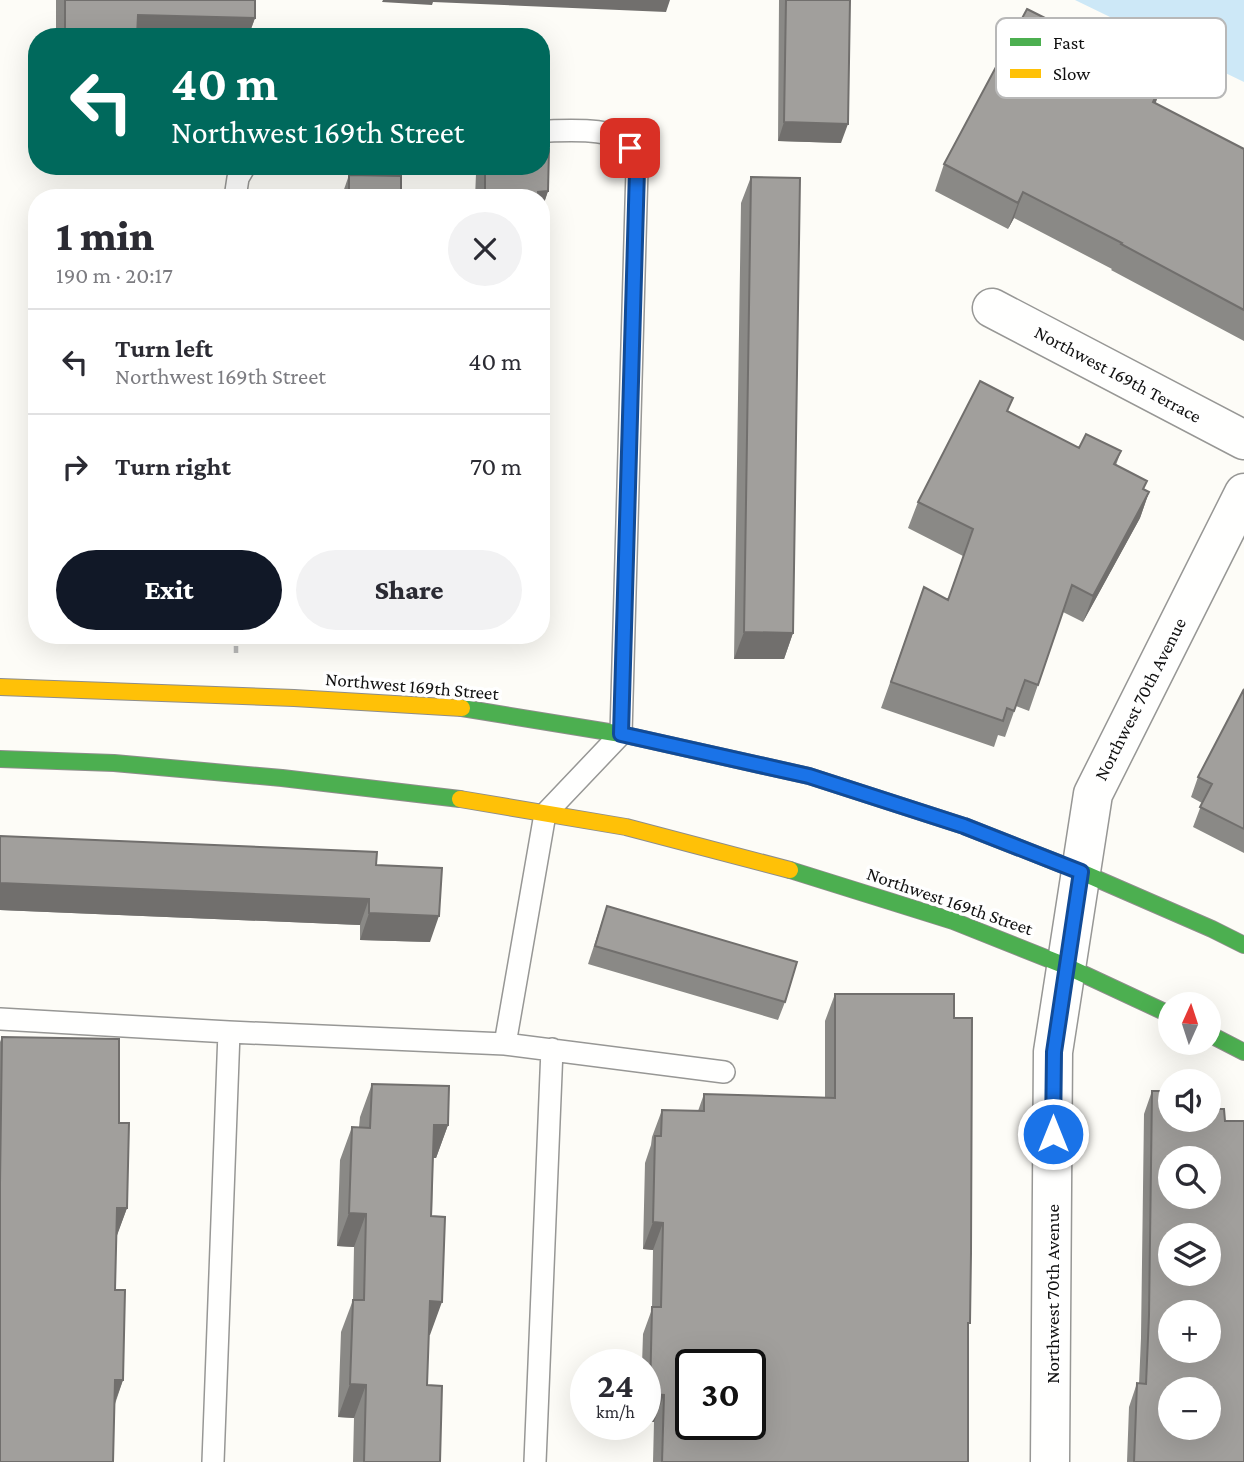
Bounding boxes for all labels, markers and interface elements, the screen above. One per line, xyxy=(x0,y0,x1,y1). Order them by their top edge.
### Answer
legend xyxy=(996,18,1226,98)
text: Fast xyxy=(1053,32,1085,53)
icon: left xyxy=(56,56,147,147)
text: 40 m xyxy=(171,56,278,111)
text: Slow xyxy=(1053,63,1090,84)
text: Northwest 169th Street xyxy=(171,114,464,150)
pin xyxy=(600,118,660,178)
icon: arrive xyxy=(611,129,649,167)
text: 1 min xyxy=(56,212,154,259)
button: close xyxy=(448,212,522,286)
text: 190 m · 20:17 xyxy=(56,262,173,288)
street label: Northwest 169th Terrace xyxy=(1031,321,1205,427)
text: Turn left xyxy=(115,334,213,363)
icon: left xyxy=(56,343,94,381)
text: 40 m xyxy=(468,347,522,376)
text: Northwest 169th Street xyxy=(115,363,326,389)
icon: right xyxy=(56,448,94,486)
text: Turn right xyxy=(115,452,231,481)
text: 70 m xyxy=(470,452,522,481)
button: Exit xyxy=(56,550,282,630)
button: Share xyxy=(296,550,522,630)
street label: Northwest 70th Avenue xyxy=(1090,614,1190,784)
street label: Northwest 169th Street xyxy=(324,668,500,704)
street label: Northwest 169th Street xyxy=(864,863,1036,940)
north arrow xyxy=(1158,992,1222,1055)
map controls xyxy=(1158,992,1221,1440)
button: sound xyxy=(1158,1069,1221,1132)
position arrow xyxy=(1016,1097,1090,1171)
button: search xyxy=(1158,1146,1221,1209)
street label: Northwest 70th Avenue xyxy=(1042,1204,1063,1384)
button: layers xyxy=(1158,1223,1221,1286)
button: + xyxy=(1158,1300,1221,1363)
speed limit sign: 30 xyxy=(675,1349,766,1440)
text: 24 xyxy=(597,1366,634,1405)
button: − xyxy=(1158,1377,1221,1440)
text: km/h xyxy=(596,1402,635,1422)

